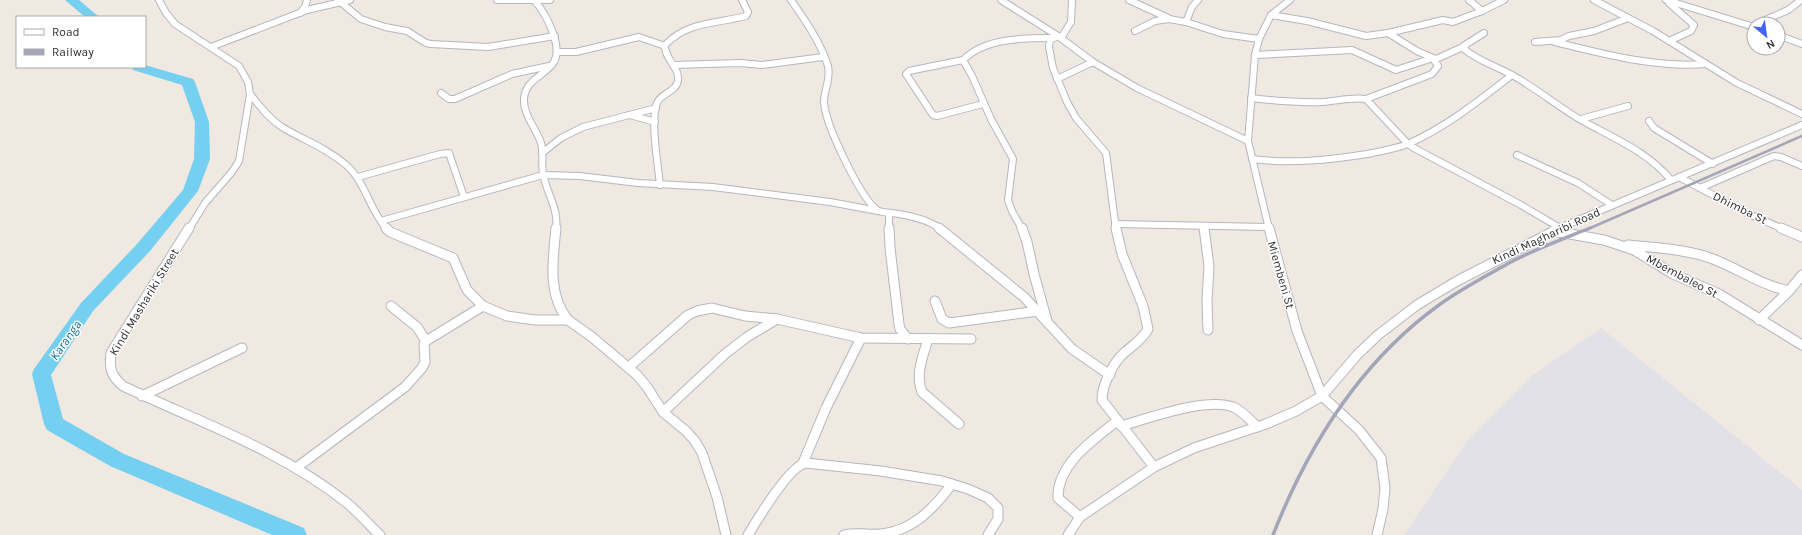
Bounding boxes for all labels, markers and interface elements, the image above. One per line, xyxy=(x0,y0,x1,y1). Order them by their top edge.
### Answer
legend xyxy=(16,16,146,68)
north arrow xyxy=(1746,16,1786,56)
text: Road xyxy=(52,25,80,39)
text: N xyxy=(1764,37,1777,52)
text: Railway xyxy=(52,45,94,59)
street label: Dhimba St xyxy=(1711,189,1770,227)
street label: Kindi Magharibi Road xyxy=(1490,205,1602,267)
street label: Miembeni St xyxy=(1265,240,1297,311)
street label: Kindi Mashariki Street xyxy=(106,245,182,358)
street label: Mbembaleo St xyxy=(1644,251,1721,301)
water label: Karanga xyxy=(46,317,85,363)

